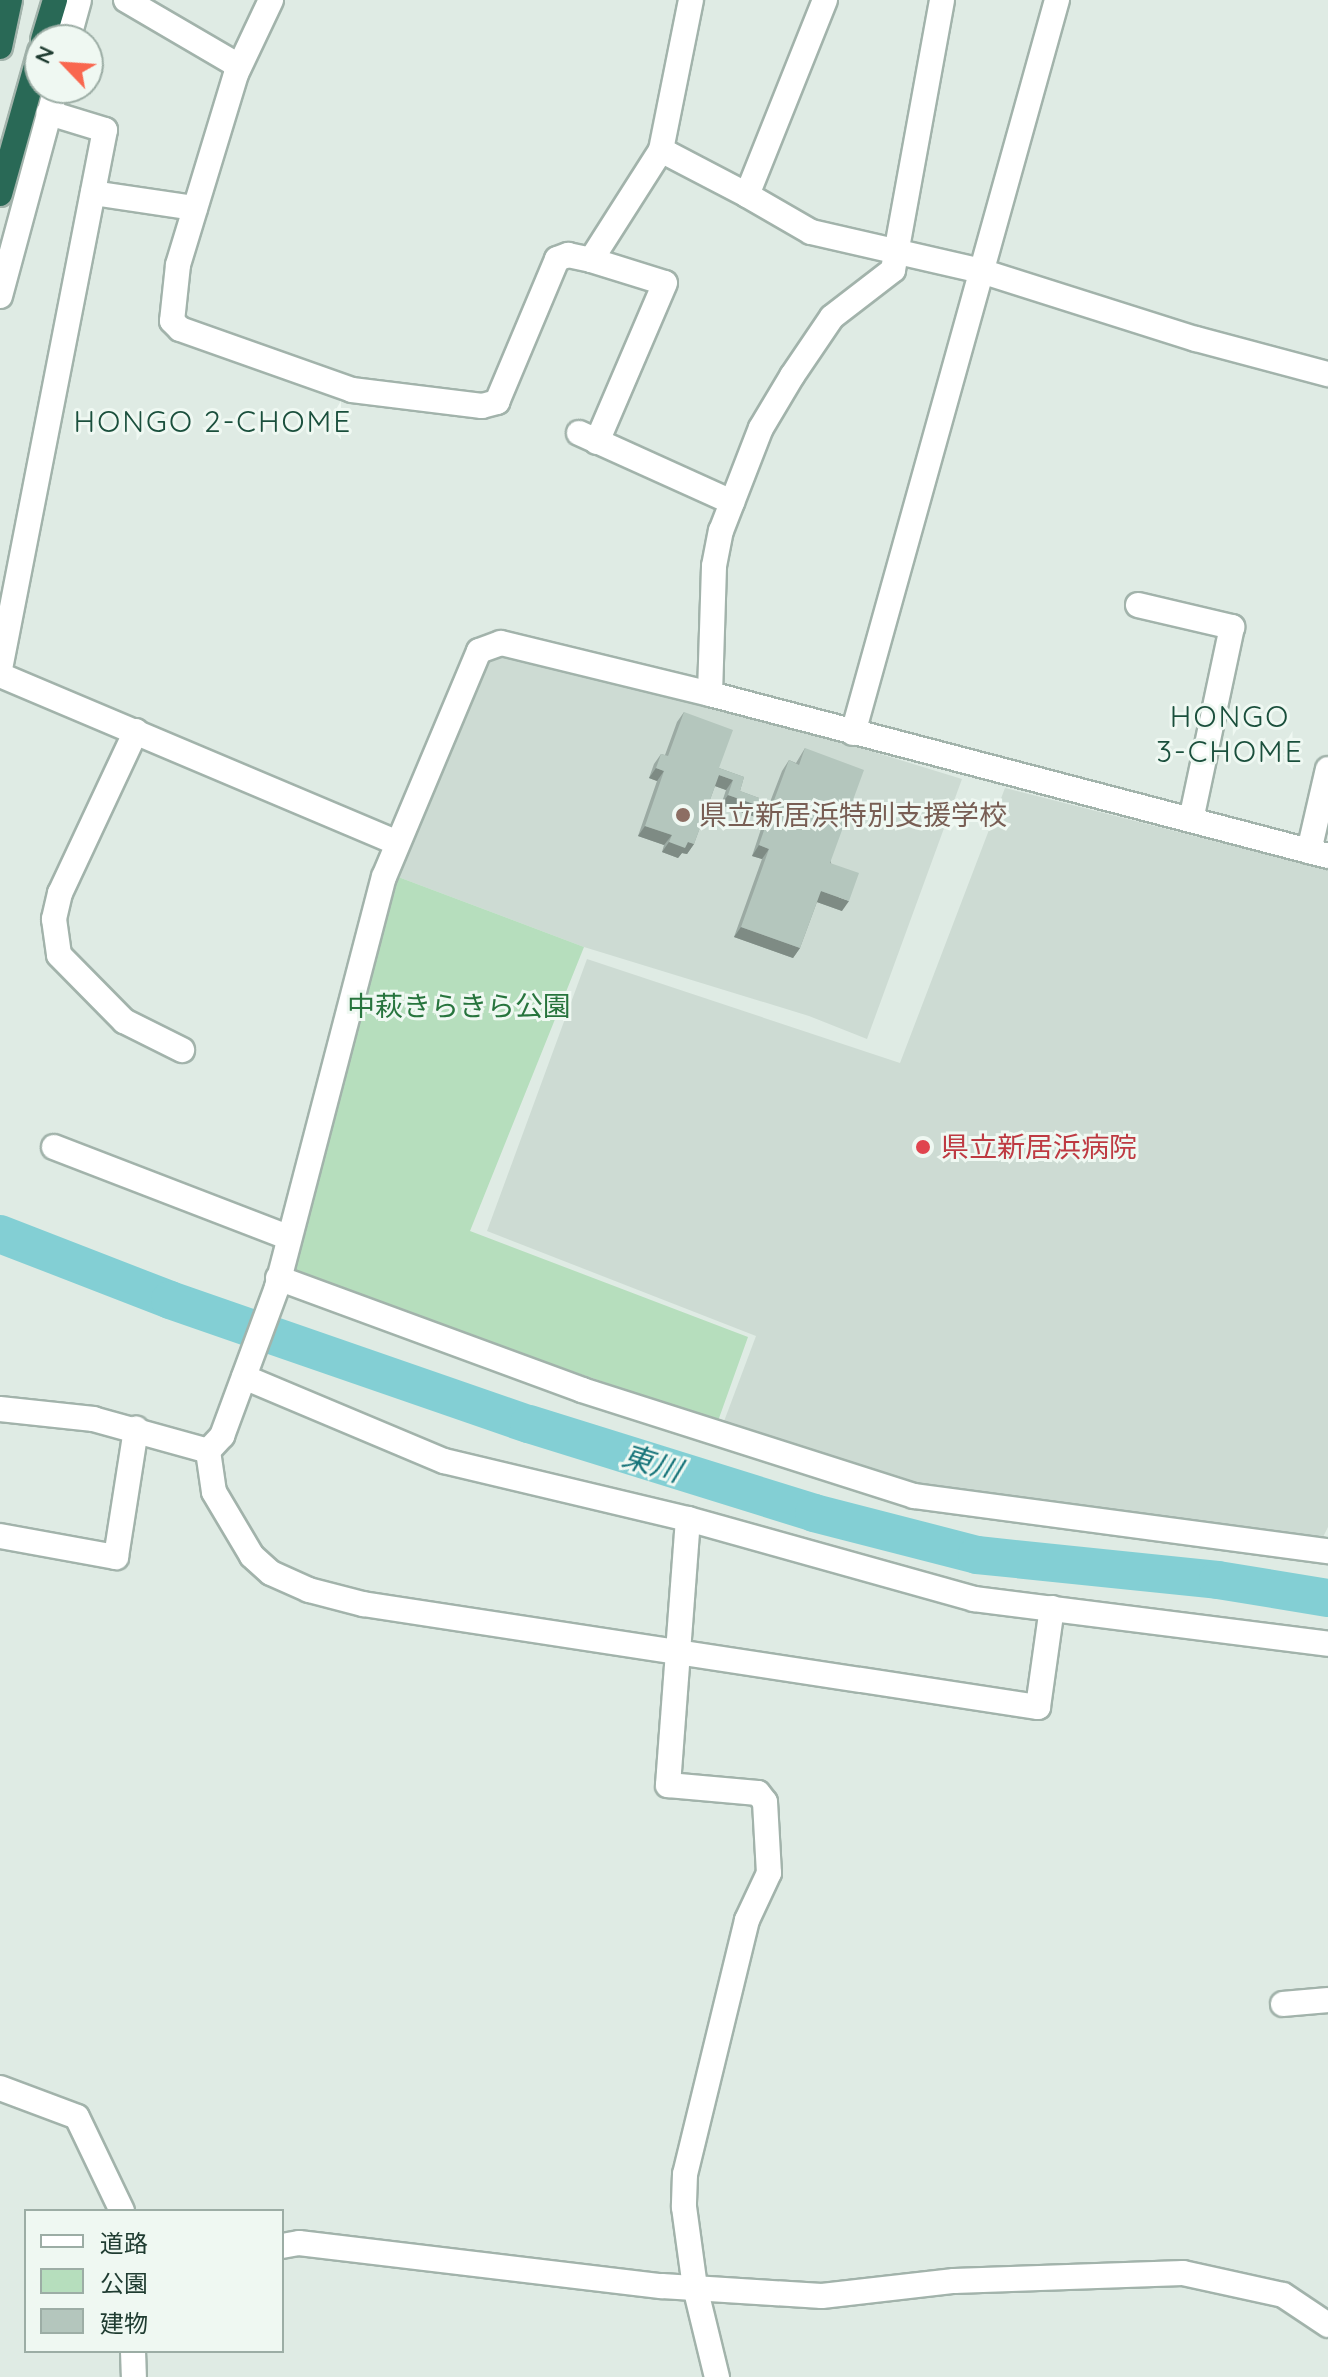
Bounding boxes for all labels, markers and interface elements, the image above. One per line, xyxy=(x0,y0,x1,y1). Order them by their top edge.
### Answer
north arrow xyxy=(24,24,104,104)
text: N xyxy=(28,41,60,68)
district label: HONGO 2-CHOME xyxy=(74,403,352,439)
district label: HONGO 3-CHOME xyxy=(1156,698,1304,768)
place label: 県立新居浜特別支援学校 xyxy=(699,798,1007,832)
marker: 県立新居浜特別支援学校 xyxy=(674,806,692,824)
park label: 中萩きらきら公園 xyxy=(347,989,571,1023)
place label: 県立新居浜病院 xyxy=(941,1130,1137,1164)
marker: 県立新居浜病院 xyxy=(912,1136,934,1158)
water label: 東川 xyxy=(618,1437,686,1489)
legend xyxy=(24,2209,284,2353)
text: 道路 xyxy=(100,2228,148,2258)
text: 公園 xyxy=(100,2268,148,2298)
text: 建物 xyxy=(100,2308,148,2338)

